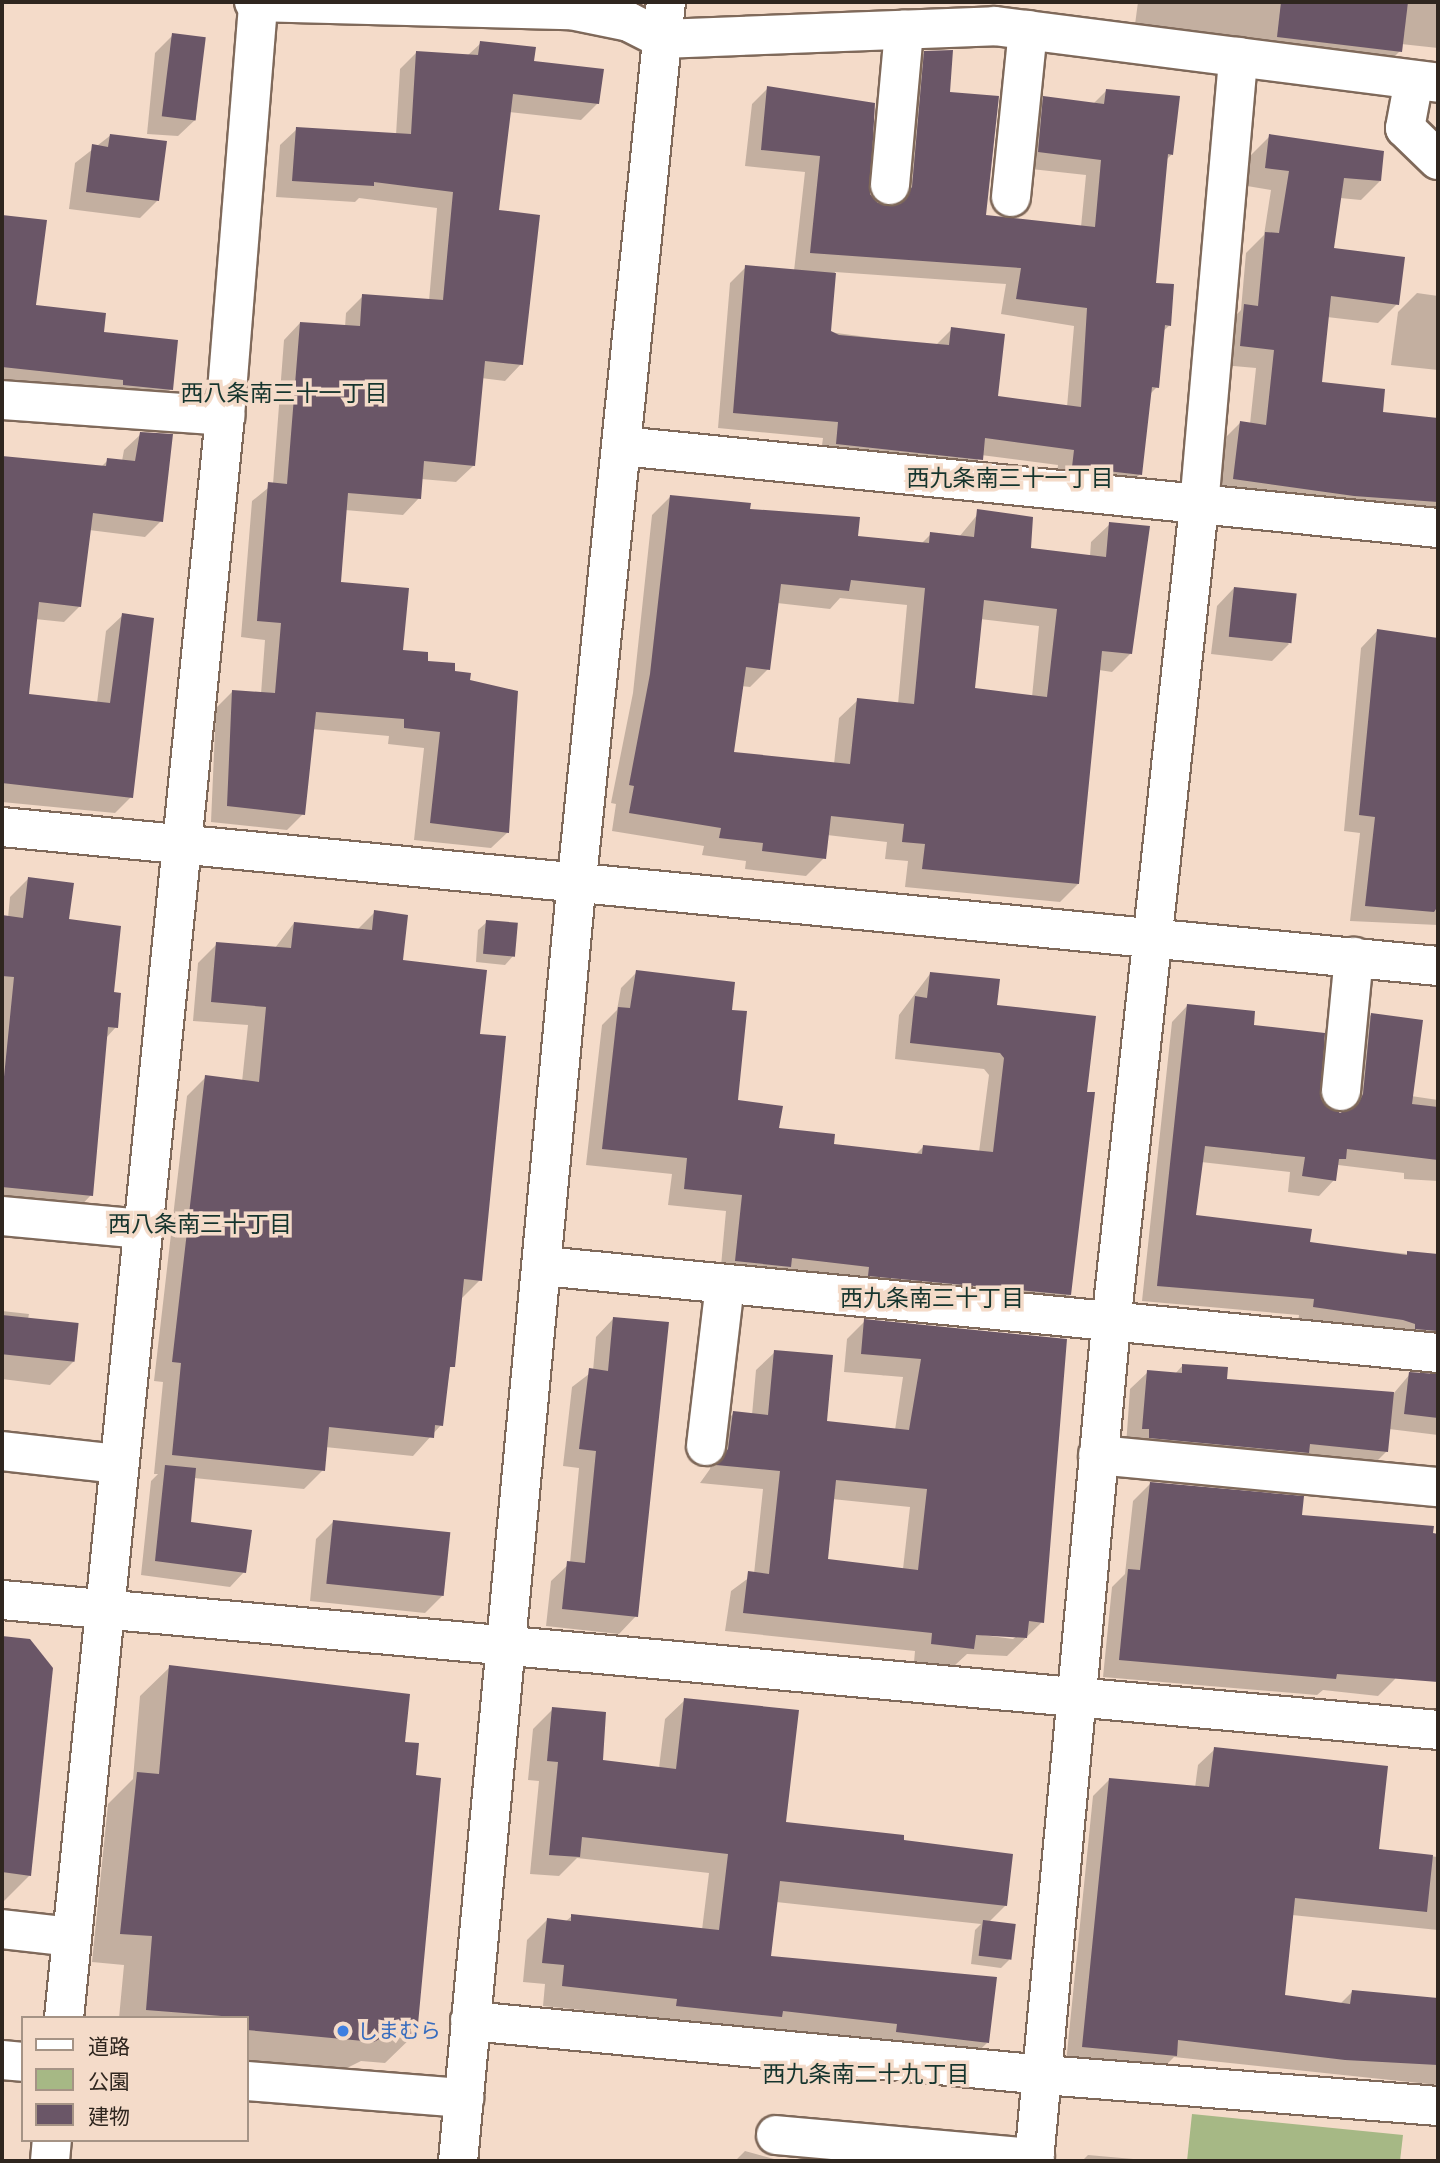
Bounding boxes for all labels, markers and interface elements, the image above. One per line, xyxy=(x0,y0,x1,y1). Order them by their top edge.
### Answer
district label: 西八条南三十一丁目 xyxy=(181,379,387,407)
district label: 西九条南三十一丁目 xyxy=(907,464,1113,492)
district label: 西八条南三十丁目 xyxy=(108,1210,292,1238)
district label: 西九条南三十丁目 xyxy=(840,1284,1024,1312)
legend xyxy=(21,2016,248,2142)
place label: しまむら xyxy=(357,2018,441,2044)
marker: しまむら xyxy=(335,2023,351,2039)
text: 道路 xyxy=(88,2034,130,2059)
district label: 西九条南二十九丁目 xyxy=(763,2060,969,2088)
text: 公園 xyxy=(88,2069,130,2094)
text: 建物 xyxy=(88,2104,130,2129)

